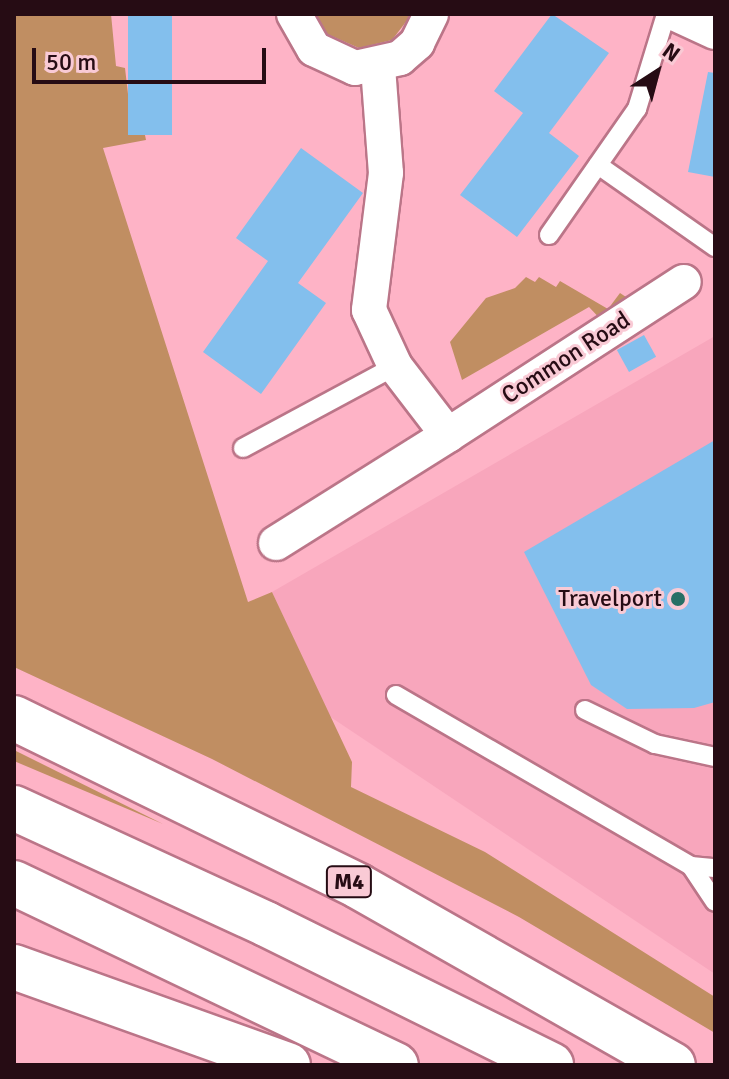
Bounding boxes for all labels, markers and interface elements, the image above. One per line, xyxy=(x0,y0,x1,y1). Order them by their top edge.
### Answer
scale bar xyxy=(36,32,270,82)
north arrow xyxy=(617,32,697,112)
text: N xyxy=(657,37,686,68)
text: 50 m xyxy=(46,47,96,77)
street label: Common Road xyxy=(496,306,636,410)
place label: Travelport xyxy=(558,585,662,613)
marker: Travelport xyxy=(669,590,687,608)
road number: M4 xyxy=(325,864,373,900)

